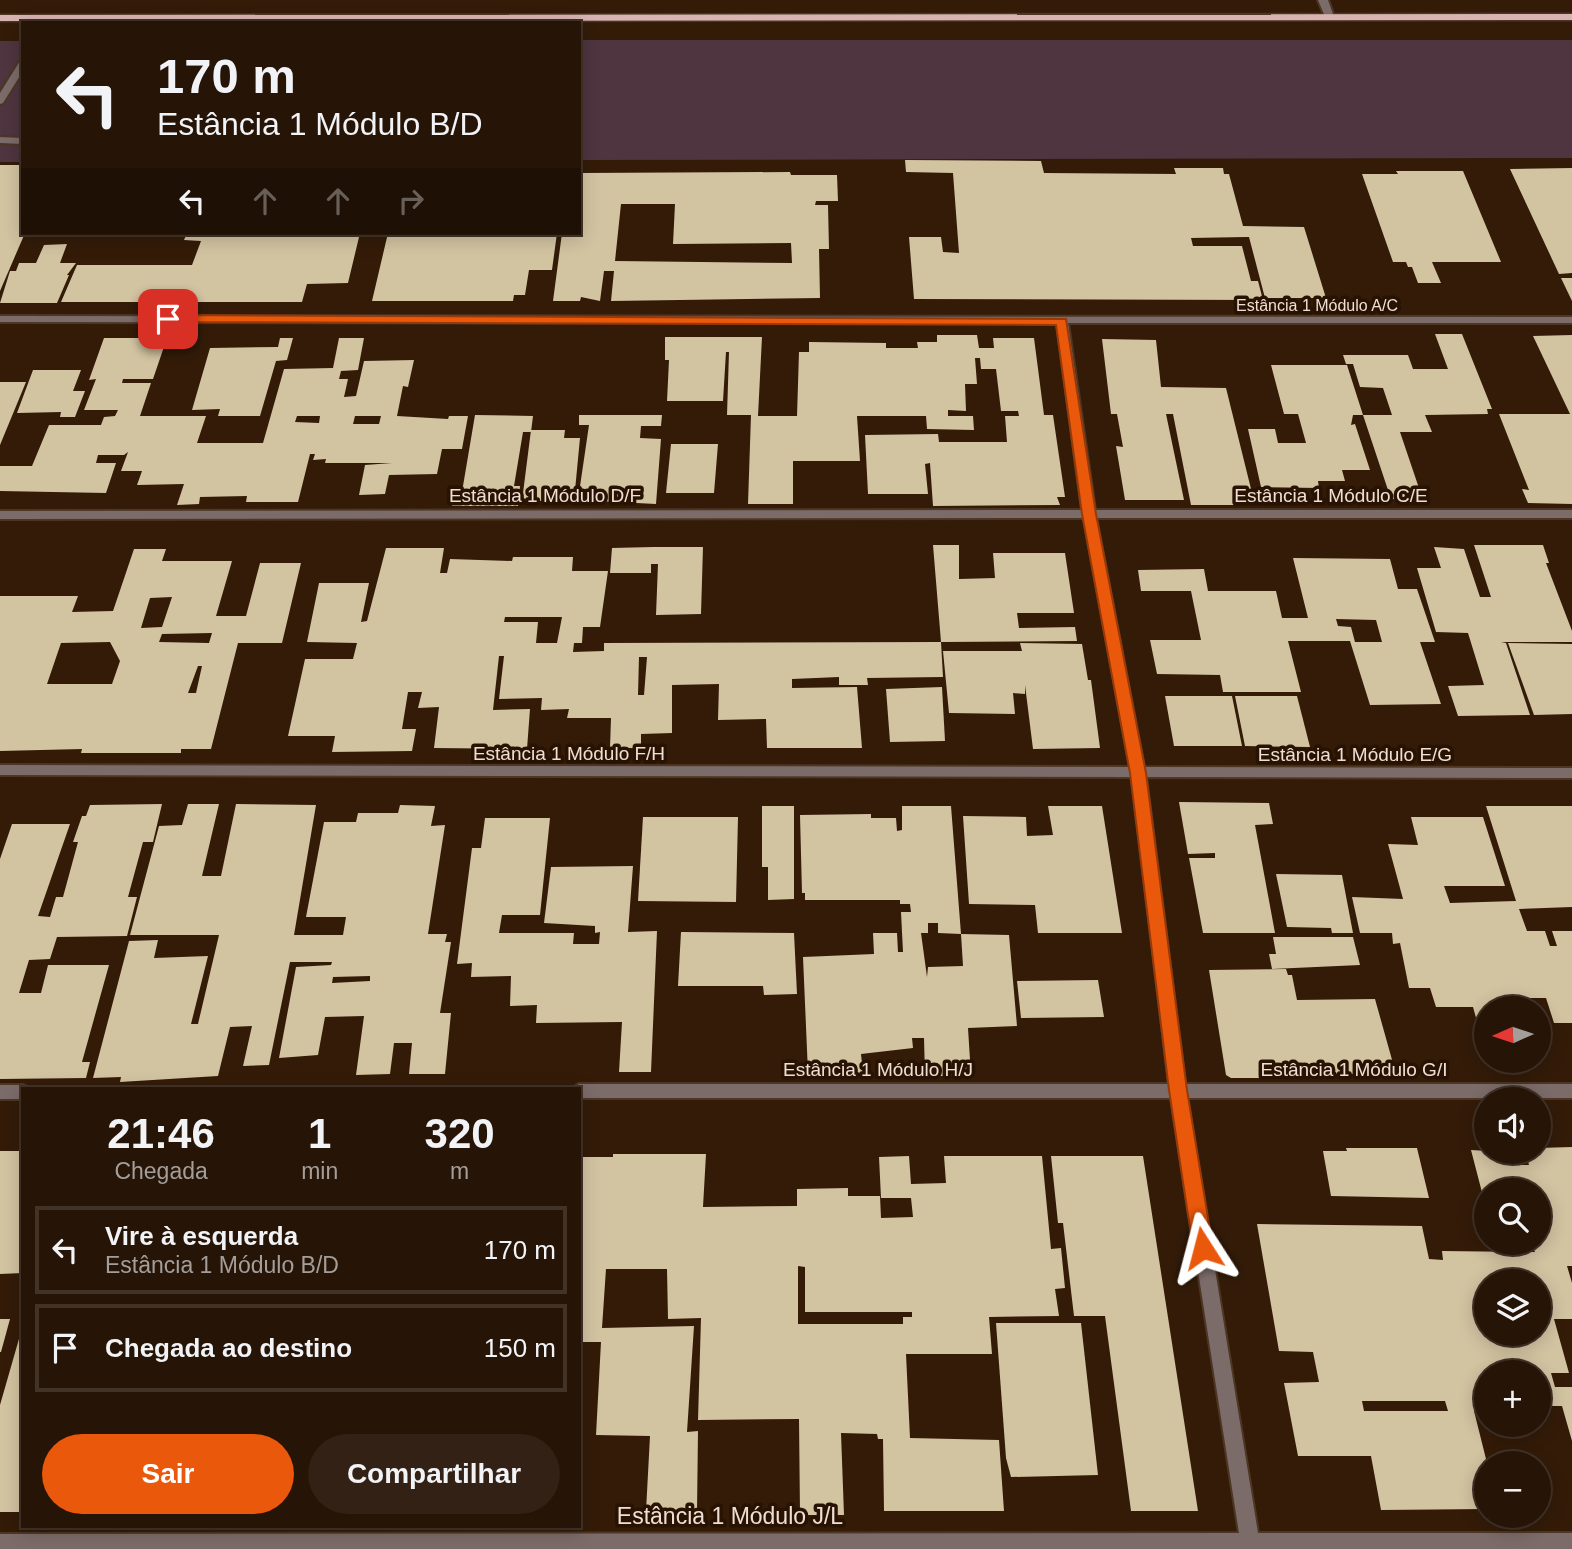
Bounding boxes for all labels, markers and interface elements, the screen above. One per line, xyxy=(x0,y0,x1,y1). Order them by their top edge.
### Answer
icon: left xyxy=(42,49,133,140)
text: 170 m xyxy=(157,49,296,103)
text: Estância 1 Módulo B/D xyxy=(157,106,483,142)
icon: left xyxy=(173,182,211,220)
icon: ahead xyxy=(246,182,284,220)
icon: ahead xyxy=(319,182,357,220)
icon: right xyxy=(392,182,430,220)
pin xyxy=(138,289,198,349)
street label: Estância 1 Módulo A/C xyxy=(1236,297,1398,314)
icon: arrive xyxy=(149,300,187,338)
street label: Estância 1 Módulo D/F xyxy=(449,485,641,506)
street label: Estância 1 Módulo C/E xyxy=(1234,485,1428,506)
street label: Estância 1 Módulo F/H xyxy=(473,743,665,764)
street label: Estância 1 Módulo E/G xyxy=(1258,744,1452,765)
north arrow xyxy=(1474,996,1550,1073)
map controls xyxy=(1474,996,1551,1528)
street label: Estância 1 Módulo H/J xyxy=(783,1059,973,1080)
street label: Estância 1 Módulo G/I xyxy=(1261,1059,1447,1080)
button: sound xyxy=(1474,1087,1551,1164)
text: 21:46 xyxy=(107,1110,215,1157)
text: 1 xyxy=(308,1110,331,1157)
text: 320 xyxy=(425,1110,495,1157)
text: Chegada xyxy=(114,1158,208,1184)
text: min xyxy=(301,1158,338,1184)
text: m xyxy=(450,1158,469,1184)
button: search xyxy=(1474,1178,1551,1255)
position arrow xyxy=(1166,1211,1240,1285)
text: Vire à esquerda xyxy=(105,1221,298,1251)
icon: left xyxy=(46,1231,84,1269)
text: 170 m xyxy=(484,1235,556,1265)
text: Estância 1 Módulo B/D xyxy=(105,1252,339,1278)
button: layers xyxy=(1474,1269,1551,1346)
icon: arrive xyxy=(46,1329,84,1367)
text: Chegada ao destino xyxy=(105,1333,352,1363)
text: 150 m xyxy=(484,1333,556,1363)
button: + xyxy=(1474,1360,1551,1437)
button: Sair xyxy=(42,1434,294,1514)
button: Compartilhar xyxy=(308,1434,560,1514)
button: − xyxy=(1474,1451,1551,1528)
street label: Estância 1 Módulo J/L xyxy=(617,1503,843,1529)

